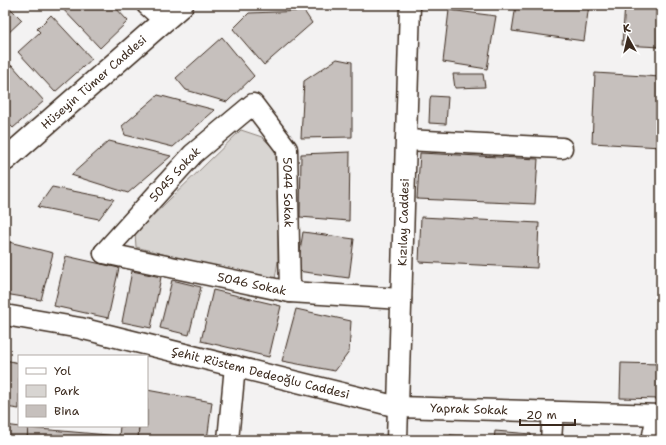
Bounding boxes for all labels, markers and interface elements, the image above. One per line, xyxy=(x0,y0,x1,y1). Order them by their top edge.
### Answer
north arrow xyxy=(608,18,648,58)
text: K xyxy=(622,21,632,37)
street label: Hüseyin Tümer Caddesi xyxy=(38,32,150,133)
street label: 5045 Sokak xyxy=(146,143,204,205)
street label: 5044 Sokak xyxy=(279,157,297,228)
street label: Kızılay Caddesi xyxy=(394,178,413,266)
street label: 5046 Sokak xyxy=(216,269,288,299)
street label: Şehit Rüstem Dedeoğlu Caddesi xyxy=(170,343,351,403)
legend xyxy=(18,355,148,427)
text: Yol xyxy=(54,363,71,379)
text: Park xyxy=(54,383,80,399)
street label: Yaprak Sokak xyxy=(430,400,508,418)
scale bar xyxy=(520,401,575,427)
text: Bina xyxy=(54,403,80,419)
text: 20 m xyxy=(526,407,557,423)

